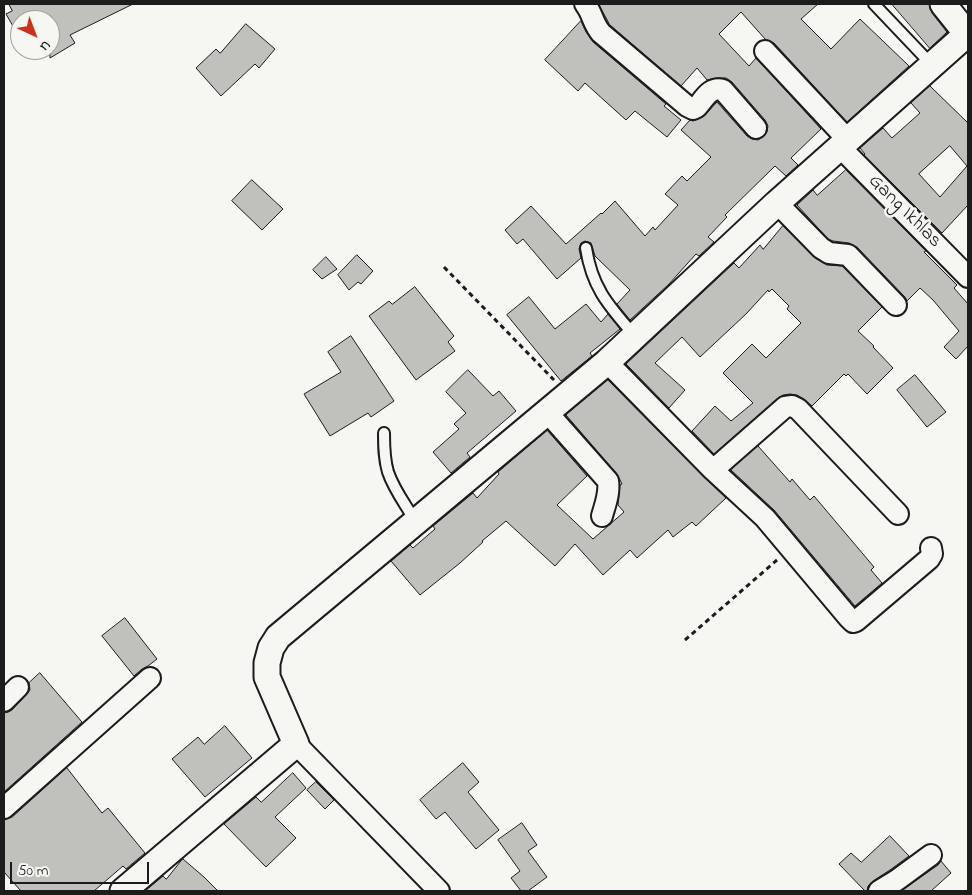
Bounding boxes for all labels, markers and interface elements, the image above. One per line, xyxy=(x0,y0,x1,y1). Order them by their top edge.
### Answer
north arrow xyxy=(10,10,60,60)
text: U xyxy=(34,35,55,56)
street label: Gang Ikhlas xyxy=(862,170,946,254)
scale bar xyxy=(12,852,151,884)
text: 50 m xyxy=(18,860,48,882)

